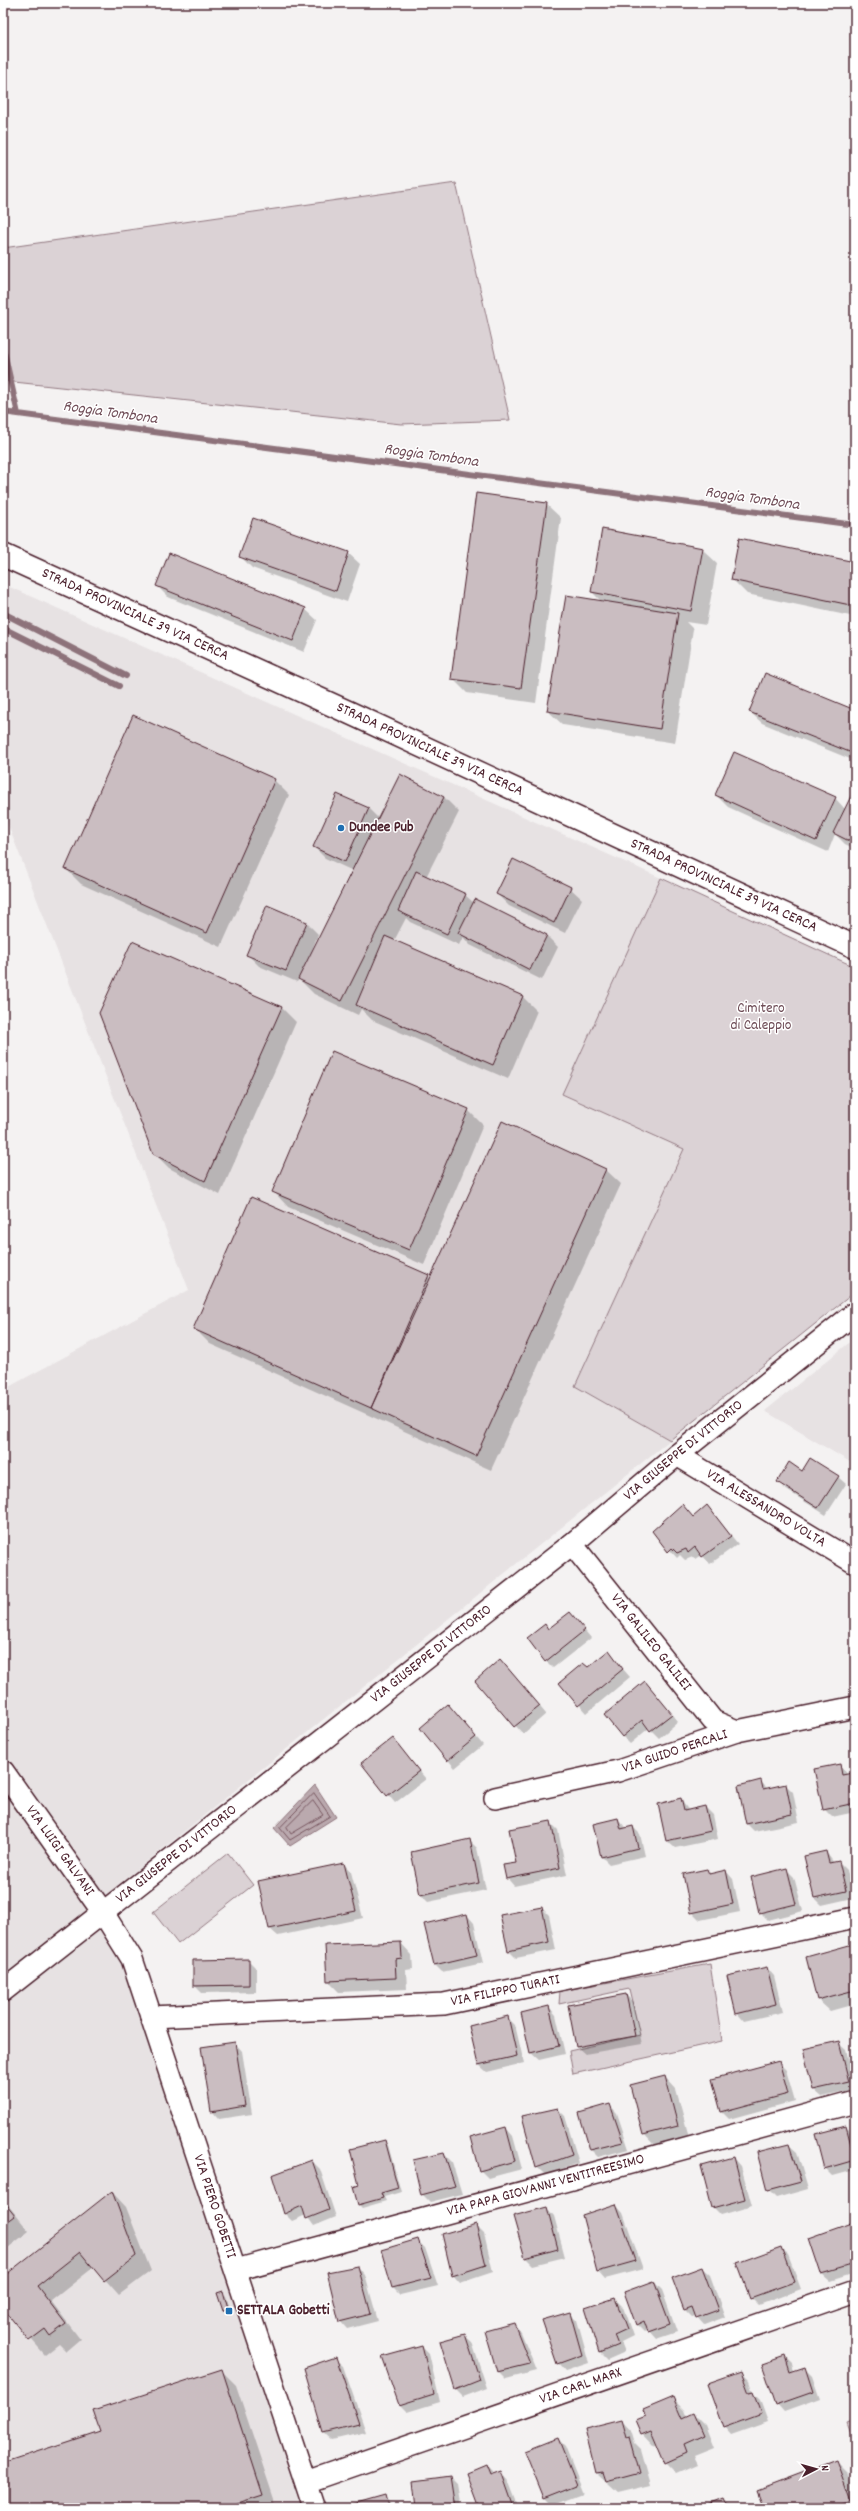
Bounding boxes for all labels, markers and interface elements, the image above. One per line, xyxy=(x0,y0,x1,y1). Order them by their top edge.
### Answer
water label: Roggia Tombona xyxy=(61,395,160,431)
water label: Roggia Tombona xyxy=(382,438,481,474)
water label: Roggia Tombona xyxy=(703,481,802,517)
street label: STRADA PROVINCIALE 39 VIA CERCA xyxy=(38,563,232,667)
street label: STRADA PROVINCIALE 39 VIA CERCA xyxy=(332,697,527,803)
place label: Dundee Pub xyxy=(349,817,414,839)
marker: Dundee Pub xyxy=(336,823,346,833)
street label: STRADA PROVINCIALE 39 VIA CERCA xyxy=(626,833,821,939)
park label: Cimitero di Caleppio xyxy=(730,998,792,1037)
street label: VIA GIUSEPPE DI VITTORIO xyxy=(619,1395,748,1507)
street label: VIA ALESSANDRO VOLTA xyxy=(702,1464,830,1554)
street label: VIA GALILEO GALILEI xyxy=(605,1589,696,1696)
street label: VIA GIUSEPPE DI VITTORIO xyxy=(366,1600,497,1709)
street label: VIA GUIDO PERCALI xyxy=(619,1724,731,1780)
street label: VIA GIUSEPPE DI VITTORIO xyxy=(111,1800,242,1909)
street label: VIA LUIGI GALVANI xyxy=(20,1801,100,1901)
street label: VIA FILIPPO TURATI xyxy=(449,1969,562,2013)
street label: VIA PAPA GIOVANNI VENTITREESIMO xyxy=(444,2149,647,2223)
street label: VIA PIERO GOBETTI xyxy=(187,2152,242,2262)
place label: SETTALA Gobetti xyxy=(237,2300,330,2322)
marker: SETTALA Gobetti xyxy=(224,2306,234,2316)
street label: VIA CARL MARX xyxy=(537,2362,625,2411)
north arrow xyxy=(796,2449,836,2489)
text: N xyxy=(816,2465,832,2472)

